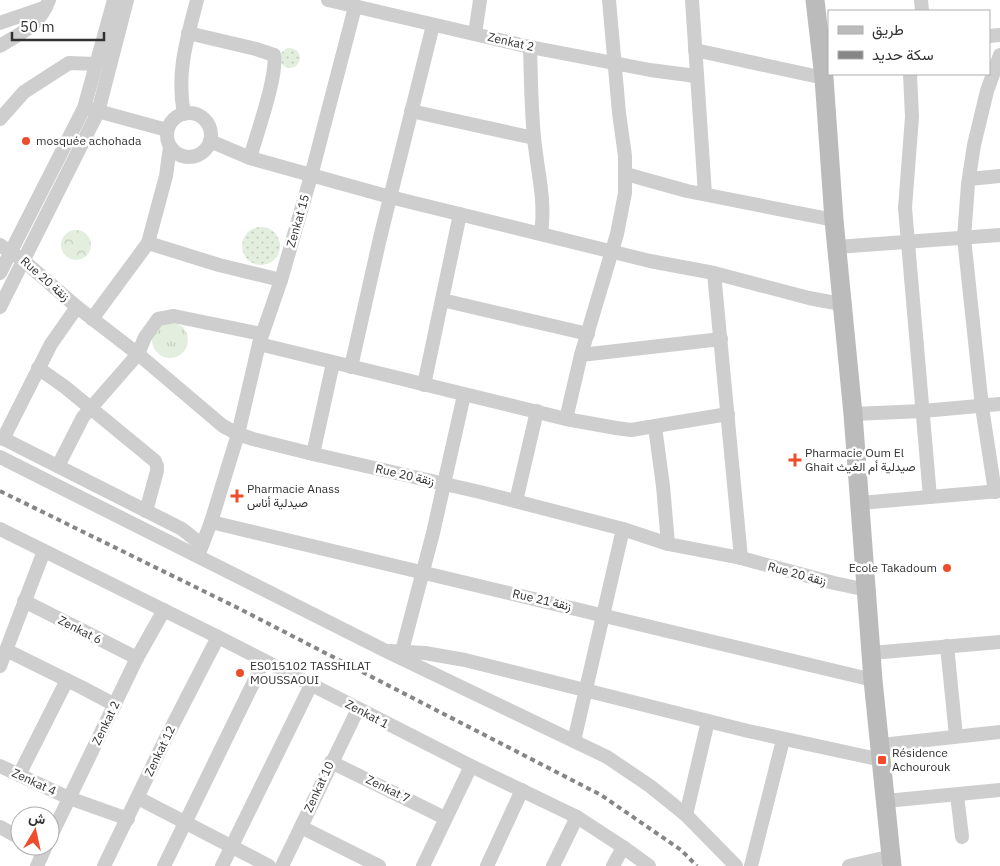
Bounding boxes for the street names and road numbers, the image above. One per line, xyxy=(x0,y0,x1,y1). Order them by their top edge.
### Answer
street label: Zenkat 2 xyxy=(486,29,536,54)
street label: Zenkat 15 xyxy=(283,193,312,249)
street label: Rue 20 زنقة xyxy=(17,253,73,305)
street label: Rue 20 زنقة xyxy=(374,460,436,490)
street label: Rue 20 زنقة xyxy=(766,558,828,590)
street label: Rue 21 زنقة xyxy=(511,585,573,615)
street label: Zenkat 6 xyxy=(56,612,105,647)
street label: Zenkat 1 xyxy=(343,696,392,731)
street label: Zenkat 2 xyxy=(88,698,123,747)
street label: Zenkat 12 xyxy=(141,723,178,779)
street label: Zenkat 10 xyxy=(300,759,337,815)
street label: Zenkat 4 xyxy=(10,765,59,798)
street label: Zenkat 7 xyxy=(364,771,413,806)

